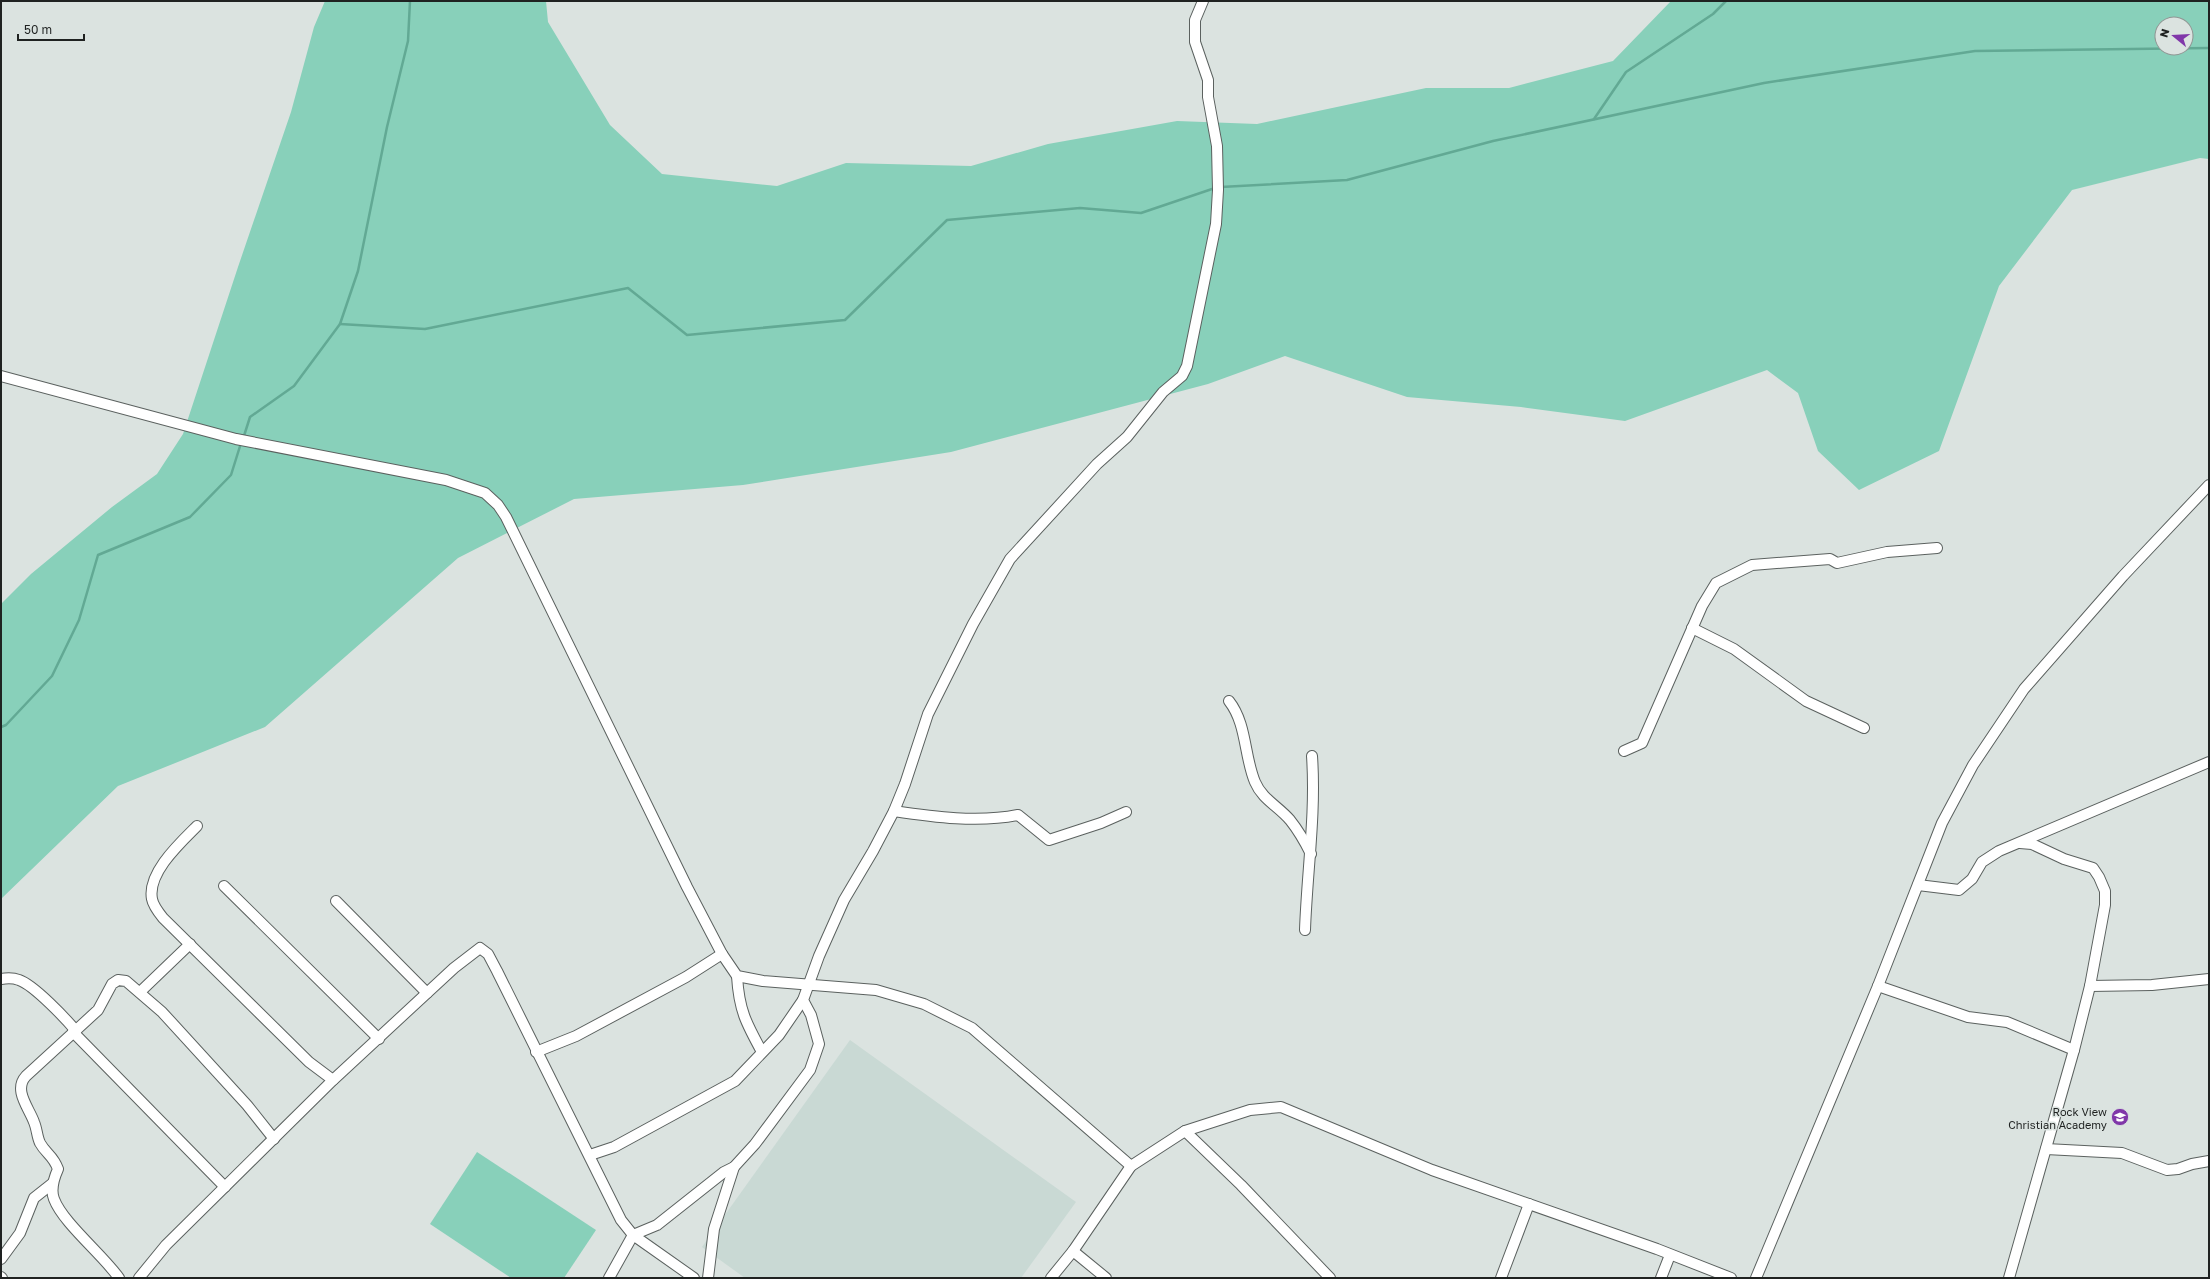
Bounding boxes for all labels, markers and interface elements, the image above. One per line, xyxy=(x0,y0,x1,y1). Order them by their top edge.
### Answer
scale bar xyxy=(18,16,84,42)
north arrow xyxy=(2154,16,2194,56)
text: 50 m xyxy=(24,22,52,37)
text: N xyxy=(2157,27,2171,39)
place label: Rock View Christian Academy xyxy=(2008,1105,2107,1131)
school or university icon: Rock View Christian Academy xyxy=(2110,1107,2130,1127)

